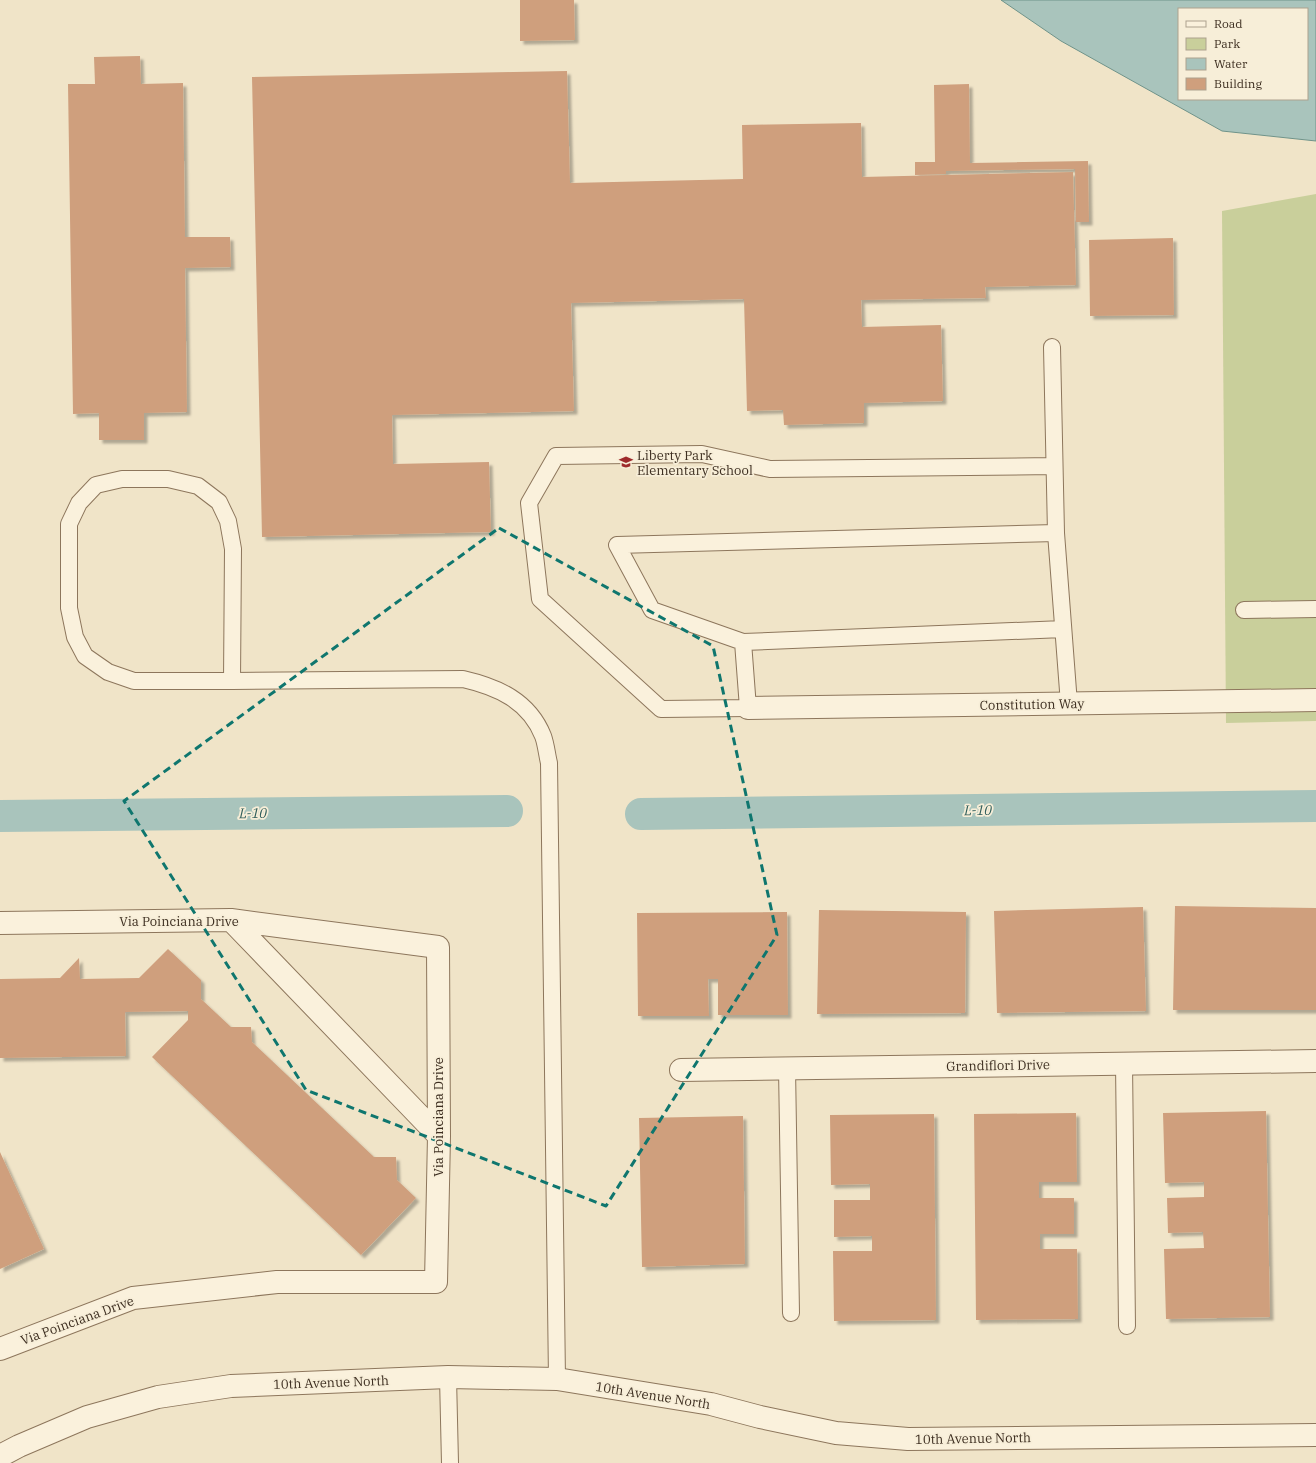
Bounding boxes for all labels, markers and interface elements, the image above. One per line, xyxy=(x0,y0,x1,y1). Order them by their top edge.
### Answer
legend xyxy=(1178,8,1308,100)
text: Road xyxy=(1214,16,1243,31)
text: Park xyxy=(1214,36,1240,51)
text: Water xyxy=(1214,56,1248,71)
text: Building xyxy=(1214,76,1262,91)
place label: Liberty Park Elementary School xyxy=(637,447,753,479)
school or university icon: Liberty Park Elementary School xyxy=(618,454,634,470)
street label: Constitution Way xyxy=(980,695,1084,714)
water label: L-10 xyxy=(963,801,992,819)
water label: L-10 xyxy=(238,804,267,822)
street label: Via Poinciana Drive xyxy=(119,913,239,930)
street label: Grandiflori Drive xyxy=(946,1056,1050,1075)
street label: Via Poinciana Drive xyxy=(430,1057,447,1177)
street label: Via Poinciana Drive xyxy=(18,1292,136,1349)
street label: 10th Avenue North xyxy=(273,1372,389,1393)
street label: 10th Avenue North xyxy=(594,1378,712,1413)
street label: 10th Avenue North xyxy=(915,1429,1031,1448)

